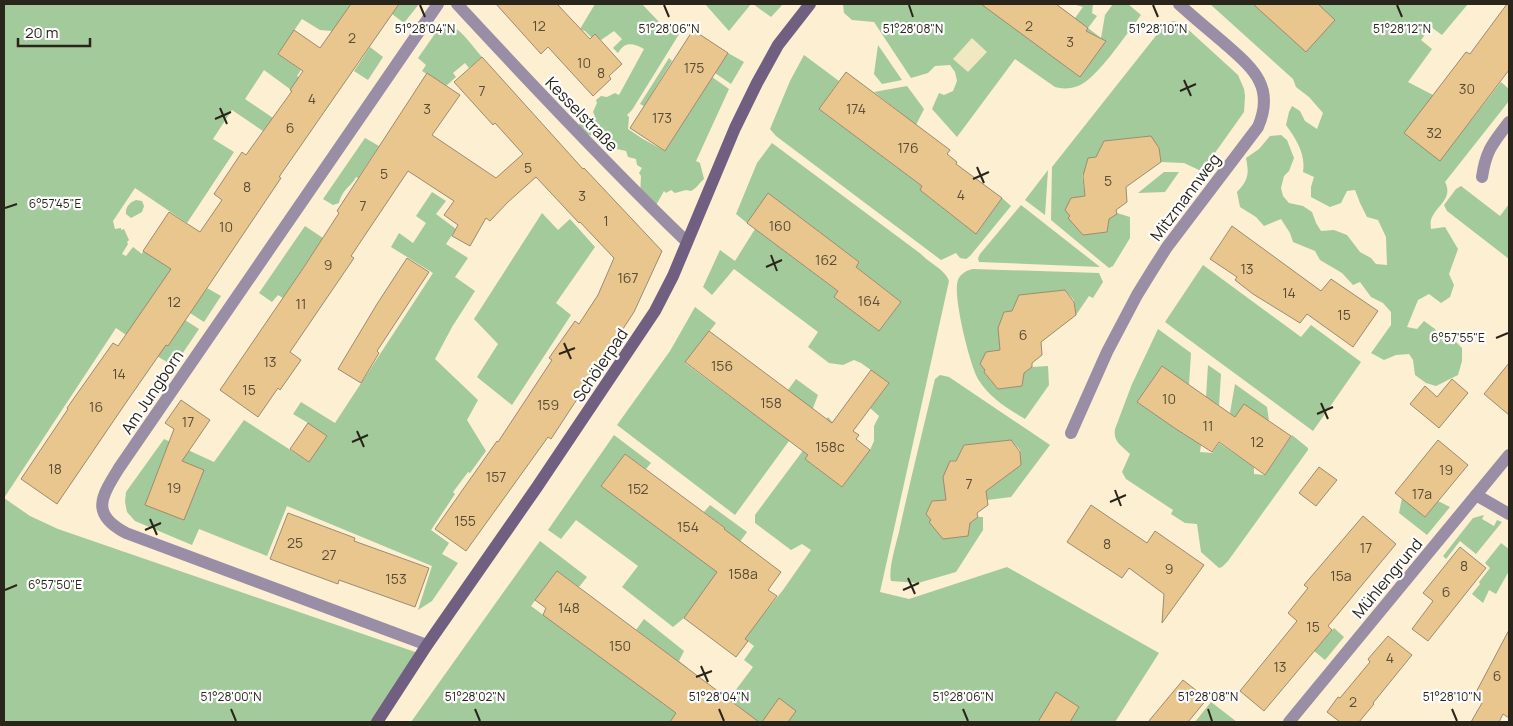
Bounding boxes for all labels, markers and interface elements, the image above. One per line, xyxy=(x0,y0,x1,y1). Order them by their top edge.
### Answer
scale bar xyxy=(18,15,90,47)
house number: 12 xyxy=(532,16,546,35)
house number: 2 xyxy=(1025,16,1033,35)
text: 51°28'04"N xyxy=(395,20,455,37)
text: 51°28'06"N xyxy=(638,20,700,37)
text: 51°28'08"N xyxy=(883,20,943,37)
text: 51°28'10"N xyxy=(1129,20,1187,37)
text: 51°28'12"N xyxy=(1373,20,1431,37)
text: 20 m xyxy=(25,22,58,43)
house number: 2 xyxy=(348,28,356,47)
house number: 3 xyxy=(1066,32,1074,51)
house number: 10 xyxy=(577,53,591,72)
house number: 175 xyxy=(684,58,704,77)
house number: 8 xyxy=(597,63,605,82)
street label: Kesselstraße xyxy=(541,72,623,156)
house number: 30 xyxy=(1459,79,1475,98)
house number: 7 xyxy=(478,81,486,100)
house number: 4 xyxy=(308,89,316,108)
house number: 3 xyxy=(423,99,431,118)
house number: 174 xyxy=(846,99,866,118)
house number: 173 xyxy=(652,108,672,127)
house number: 6 xyxy=(286,118,294,137)
house number: 32 xyxy=(1426,123,1442,142)
house number: 176 xyxy=(897,138,919,157)
street label: Mitzmannweg xyxy=(1145,149,1225,245)
house number: 5 xyxy=(524,158,532,177)
house number: 5 xyxy=(380,164,388,183)
house number: 5 xyxy=(1104,171,1112,190)
house number: 8 xyxy=(243,177,251,196)
house number: 4 xyxy=(957,185,965,204)
house number: 3 xyxy=(578,186,586,205)
text: 6°57'45"E xyxy=(29,195,81,212)
house number: 7 xyxy=(359,196,367,215)
house number: 1 xyxy=(603,211,609,230)
house number: 160 xyxy=(769,216,791,235)
house number: 10 xyxy=(219,217,233,236)
house number: 162 xyxy=(815,250,837,269)
house number: 9 xyxy=(324,255,332,274)
house number: 13 xyxy=(1240,259,1254,278)
house number: 167 xyxy=(617,268,639,287)
house number: 14 xyxy=(1282,283,1296,302)
house number: 164 xyxy=(858,291,880,310)
house number: 12 xyxy=(167,292,181,311)
house number: 11 xyxy=(296,294,306,313)
house number: 15 xyxy=(1337,305,1351,324)
street label: Schölerpad xyxy=(567,324,633,406)
house number: 6 xyxy=(1019,325,1027,344)
text: 6°57'55"E xyxy=(1431,329,1485,346)
street label: Am Jungborn xyxy=(116,346,188,438)
house number: 13 xyxy=(263,352,277,371)
house number: 156 xyxy=(711,356,733,375)
house number: 14 xyxy=(112,364,126,383)
house number: 15 xyxy=(242,380,256,399)
house number: 10 xyxy=(1162,389,1176,408)
house number: 158 xyxy=(760,393,782,412)
house number: 159 xyxy=(537,395,559,414)
house number: 16 xyxy=(89,397,103,416)
house number: 17 xyxy=(182,412,194,431)
house number: 11 xyxy=(1203,416,1213,435)
house number: 12 xyxy=(1250,432,1264,451)
house number: 158c xyxy=(815,437,845,456)
house number: 18 xyxy=(48,459,62,478)
house number: 19 xyxy=(1439,460,1453,479)
house number: 157 xyxy=(486,467,506,486)
house number: 7 xyxy=(965,474,973,493)
house number: 19 xyxy=(167,478,181,497)
house number: 152 xyxy=(627,479,649,498)
house number: 17a xyxy=(1412,484,1432,503)
house number: 155 xyxy=(454,511,476,530)
house number: 154 xyxy=(677,517,699,536)
house number: 25 xyxy=(287,533,303,552)
street label: Mühlengrund xyxy=(1347,533,1427,623)
house number: 8 xyxy=(1103,534,1111,553)
house number: 17 xyxy=(1360,538,1372,557)
house number: 27 xyxy=(321,545,337,564)
house number: 8 xyxy=(1460,556,1468,575)
house number: 9 xyxy=(1165,559,1173,578)
house number: 158a xyxy=(728,564,758,583)
house number: 15a xyxy=(1330,566,1352,585)
house number: 153 xyxy=(385,569,407,588)
text: 6°57'50"E xyxy=(28,576,82,593)
house number: 6 xyxy=(1442,582,1450,601)
house number: 148 xyxy=(558,598,580,617)
house number: 15 xyxy=(1306,617,1320,636)
house number: 150 xyxy=(609,636,631,655)
house number: 4 xyxy=(1386,648,1394,667)
house number: 13 xyxy=(1273,657,1287,676)
house number: 6 xyxy=(1493,666,1501,685)
text: 51°28'00"N xyxy=(201,688,261,705)
text: 51°28'02"N xyxy=(445,688,505,705)
text: 51°28'04"N xyxy=(689,688,749,705)
text: 51°28'06"N xyxy=(932,688,994,705)
text: 51°28'08"N xyxy=(1178,688,1238,705)
text: 51°28'10"N xyxy=(1423,688,1481,705)
house number: 2 xyxy=(1349,692,1357,711)

